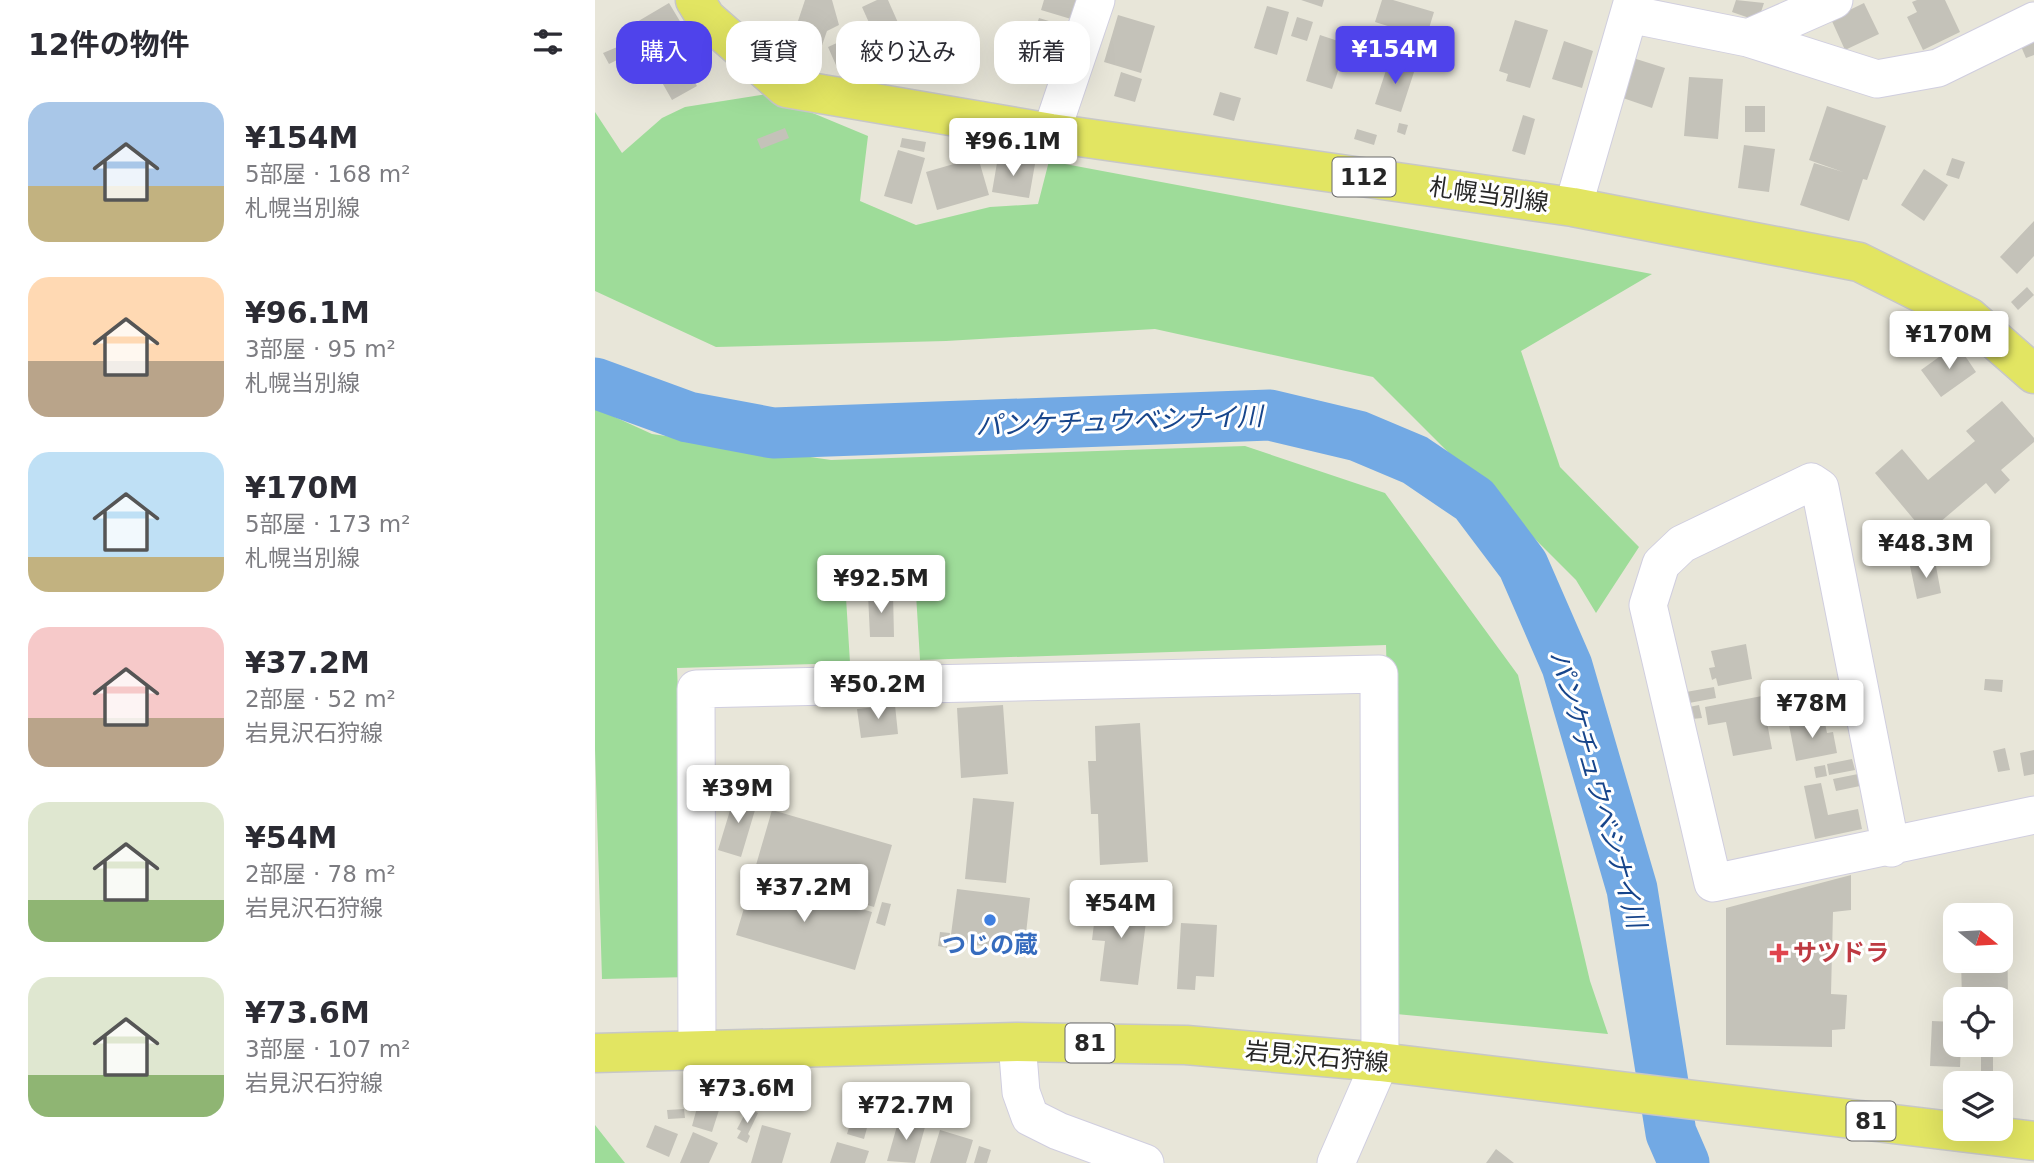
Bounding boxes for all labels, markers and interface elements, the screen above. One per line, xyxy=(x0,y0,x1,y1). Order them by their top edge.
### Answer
chip: 購入 xyxy=(616,21,712,84)
chip: 賃貸 xyxy=(726,21,822,84)
chip: 絞り込み xyxy=(836,21,980,84)
chip: 新着 xyxy=(994,21,1090,84)
icon: filters xyxy=(529,23,567,61)
text: 12件の物件 xyxy=(28,27,190,62)
pin: ¥154M xyxy=(1346,27,1444,86)
text: ¥154M xyxy=(1352,36,1438,62)
pin: ¥96.1M xyxy=(956,118,1070,178)
text: ¥154M xyxy=(245,120,358,155)
text: ¥96.1M xyxy=(965,128,1061,154)
icon: home xyxy=(84,130,168,214)
road number: 112 xyxy=(1333,158,1395,196)
text: 5部屋 · 168 m² xyxy=(245,161,410,187)
street label: 札幌当別線 xyxy=(1428,173,1550,217)
text: 札幌当別線 xyxy=(245,195,360,221)
text: ¥96.1M xyxy=(245,295,370,330)
icon: home xyxy=(84,305,168,389)
pin: ¥170M xyxy=(1900,312,1998,371)
text: ¥170M xyxy=(1906,321,1992,347)
text: 3部屋 · 95 m² xyxy=(245,336,396,362)
text: 札幌当別線 xyxy=(245,370,360,396)
water label: パンケチュウベシナイ川 xyxy=(975,401,1266,441)
text: ¥170M xyxy=(245,470,358,505)
icon: home xyxy=(84,480,168,564)
text: 5部屋 · 173 m² xyxy=(245,511,410,537)
pin: ¥48.3M xyxy=(1869,520,1983,580)
text: ¥48.3M xyxy=(1878,530,1974,556)
text: 札幌当別線 xyxy=(245,545,360,571)
pin: ¥92.5M xyxy=(824,556,938,615)
text: ¥92.5M xyxy=(833,565,929,591)
text: ¥37.2M xyxy=(245,645,370,680)
water label: パンケチュウベシナイ川 xyxy=(1544,647,1653,934)
icon: home xyxy=(84,655,168,739)
pin: ¥50.2M xyxy=(821,662,935,721)
text: ¥50.2M xyxy=(830,671,926,697)
pin: ¥78M xyxy=(1771,680,1853,740)
text: 2部屋 · 52 m² xyxy=(245,686,396,712)
text: ¥78M xyxy=(1777,690,1847,716)
text: 岩見沢石狩線 xyxy=(245,720,383,746)
pin: ¥39M xyxy=(697,766,779,825)
text: ¥39M xyxy=(703,775,773,801)
text: ¥54M xyxy=(245,820,337,855)
icon: home xyxy=(84,830,168,914)
text: 2部屋 · 78 m² xyxy=(245,861,396,887)
pin: ¥37.2M xyxy=(747,864,861,924)
text: ¥37.2M xyxy=(756,874,852,900)
pin: ¥54M xyxy=(1080,880,1162,940)
text: ¥54M xyxy=(1086,890,1156,916)
text: 岩見沢石狩線 xyxy=(245,895,383,921)
north arrow xyxy=(1943,903,2013,973)
map controls xyxy=(1943,903,2013,1141)
marker: つじの蔵 xyxy=(982,912,998,928)
place label: つじの蔵 xyxy=(942,931,1038,959)
place label: サツドラ xyxy=(1793,939,1889,967)
marker: サツドラ xyxy=(1771,945,1787,961)
button: locate xyxy=(1943,987,2013,1057)
text: ¥73.6M xyxy=(245,995,370,1030)
icon: home xyxy=(84,1005,168,1089)
road number: 81 xyxy=(1065,1024,1115,1062)
text: 3部屋 · 107 m² xyxy=(245,1036,410,1062)
street label: 岩見沢石狩線 xyxy=(1244,1037,1390,1077)
pin: ¥73.6M xyxy=(690,1066,804,1125)
text: 岩見沢石狩線 xyxy=(245,1070,383,1096)
button: layers xyxy=(1943,1071,2013,1141)
text: ¥73.6M xyxy=(699,1075,795,1101)
pin: ¥72.7M xyxy=(849,1082,963,1142)
text: ¥72.7M xyxy=(858,1092,954,1118)
road number: 81 xyxy=(1847,1102,1895,1140)

